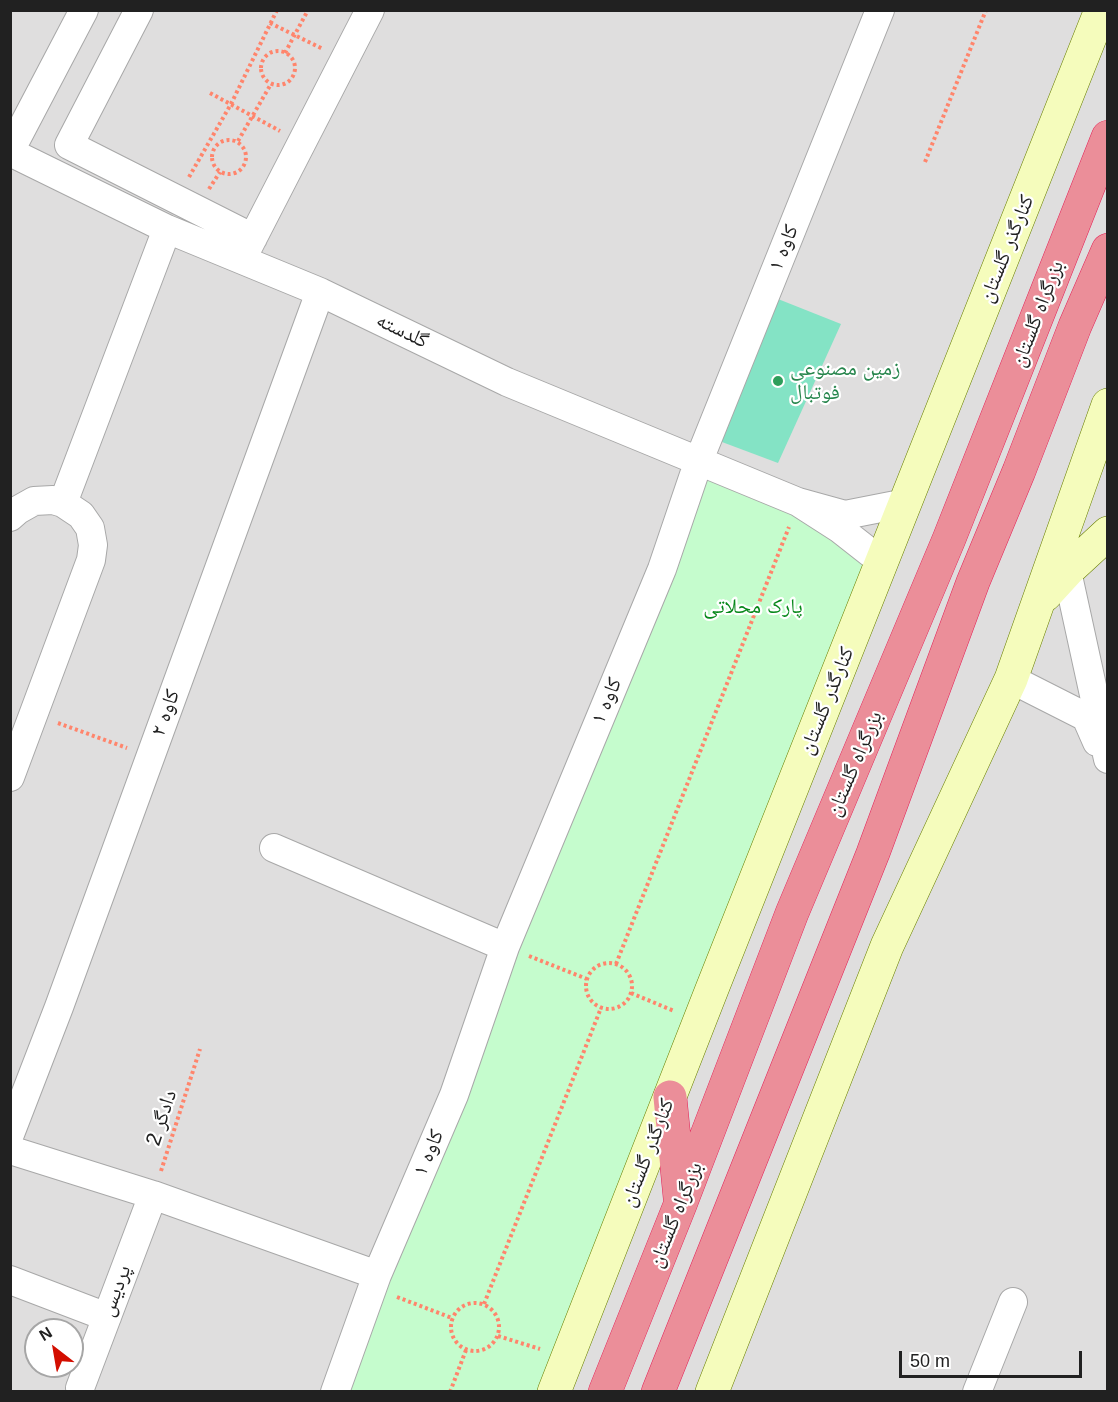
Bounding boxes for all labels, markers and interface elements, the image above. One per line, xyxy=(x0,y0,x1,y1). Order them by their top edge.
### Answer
street label: کنارگذر گلستان xyxy=(974,192,1040,306)
street label: کاوه ۱ xyxy=(763,221,805,275)
street label: بزرگراه گلستان xyxy=(1006,257,1070,371)
street label: گلدسته xyxy=(372,308,432,354)
place label: زمین مصنوعی فوتبال xyxy=(790,356,900,406)
marker: زمین مصنوعی فوتبال xyxy=(771,374,785,388)
park label: پارک محلاتی xyxy=(703,594,803,620)
street label: کنارگذر گلستان xyxy=(794,644,860,758)
street label: کاوه ۱ xyxy=(586,674,628,728)
street label: کاوه ۲ xyxy=(146,686,186,740)
street label: بزرگراه گلستان xyxy=(822,708,888,820)
street label: دادگر 2 xyxy=(141,1087,183,1149)
street label: کنارگذر گلستان xyxy=(616,1095,680,1211)
street label: کاوه ۱ xyxy=(408,1126,450,1180)
street label: بزرگراه گلستان xyxy=(643,1158,709,1272)
street label: پردیس xyxy=(95,1262,137,1320)
north arrow xyxy=(24,1318,84,1378)
text: N xyxy=(36,1324,55,1344)
scale bar xyxy=(902,1339,1085,1377)
text: 50 m xyxy=(910,1351,950,1371)

